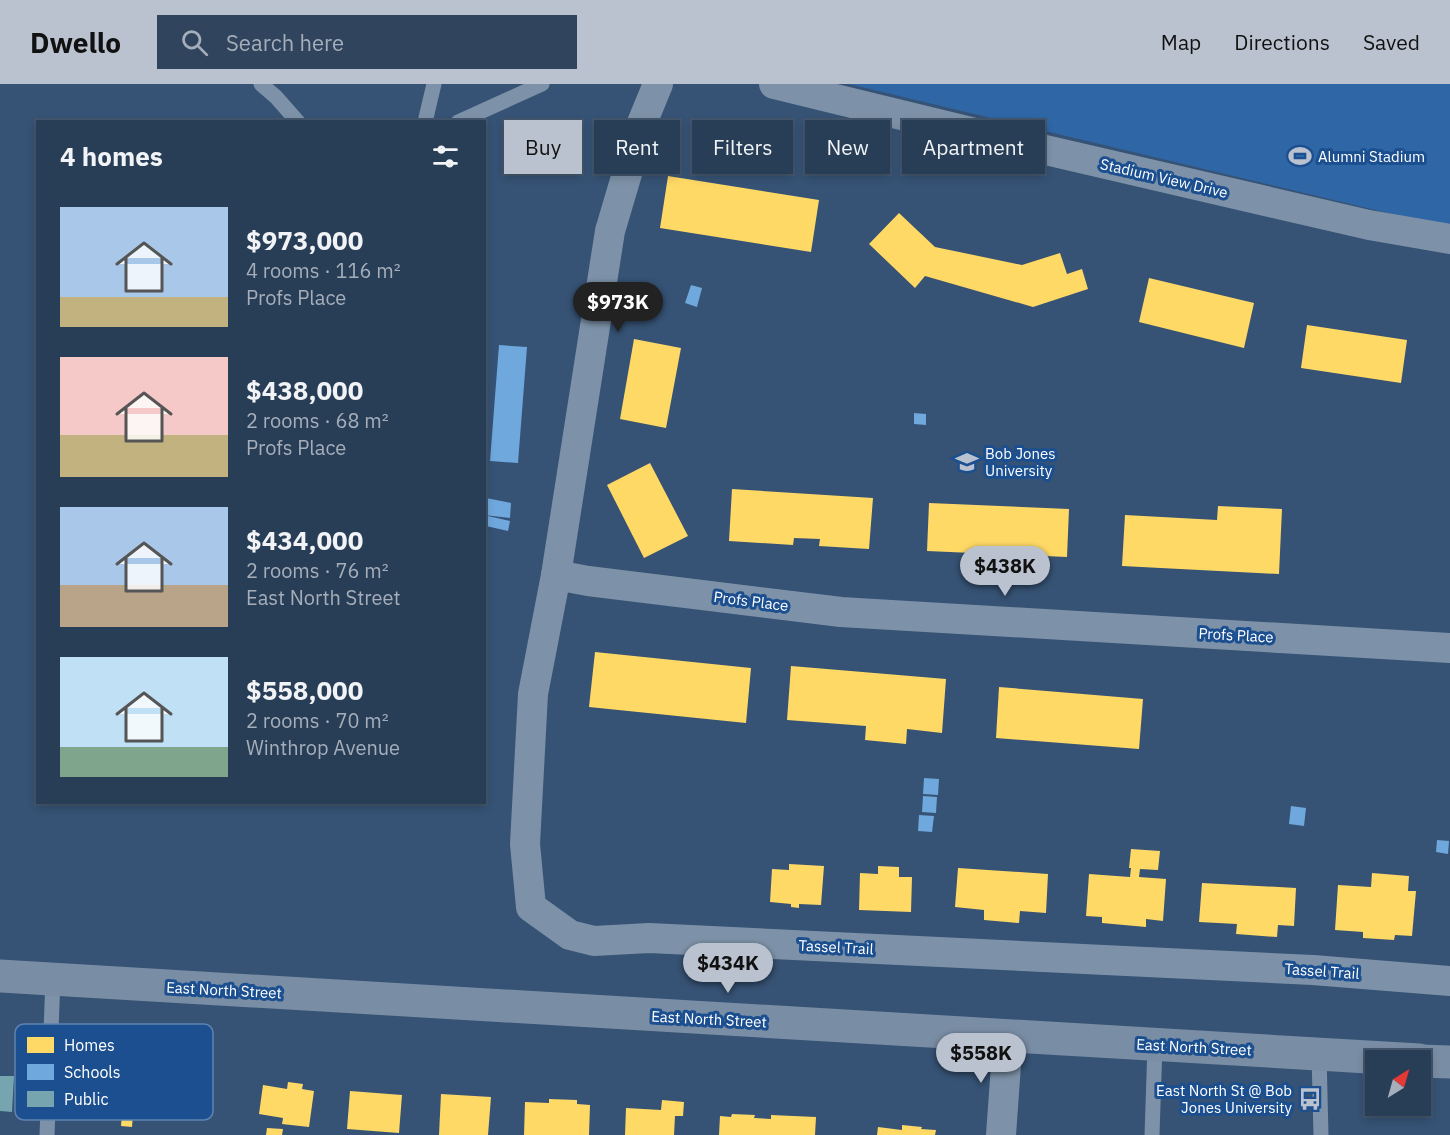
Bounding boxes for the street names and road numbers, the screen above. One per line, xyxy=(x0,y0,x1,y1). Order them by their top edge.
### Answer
street label: Stadium View Drive xyxy=(1098,154,1230,202)
street label: Profs Place xyxy=(712,587,790,615)
street label: Profs Place xyxy=(1198,624,1274,646)
street label: Tassel Trail xyxy=(798,936,874,958)
street label: Tassel Trail xyxy=(1284,959,1360,983)
street label: East North Street xyxy=(166,977,282,1003)
street label: East North Street xyxy=(651,1006,767,1032)
street label: East North Street xyxy=(1136,1034,1252,1060)

